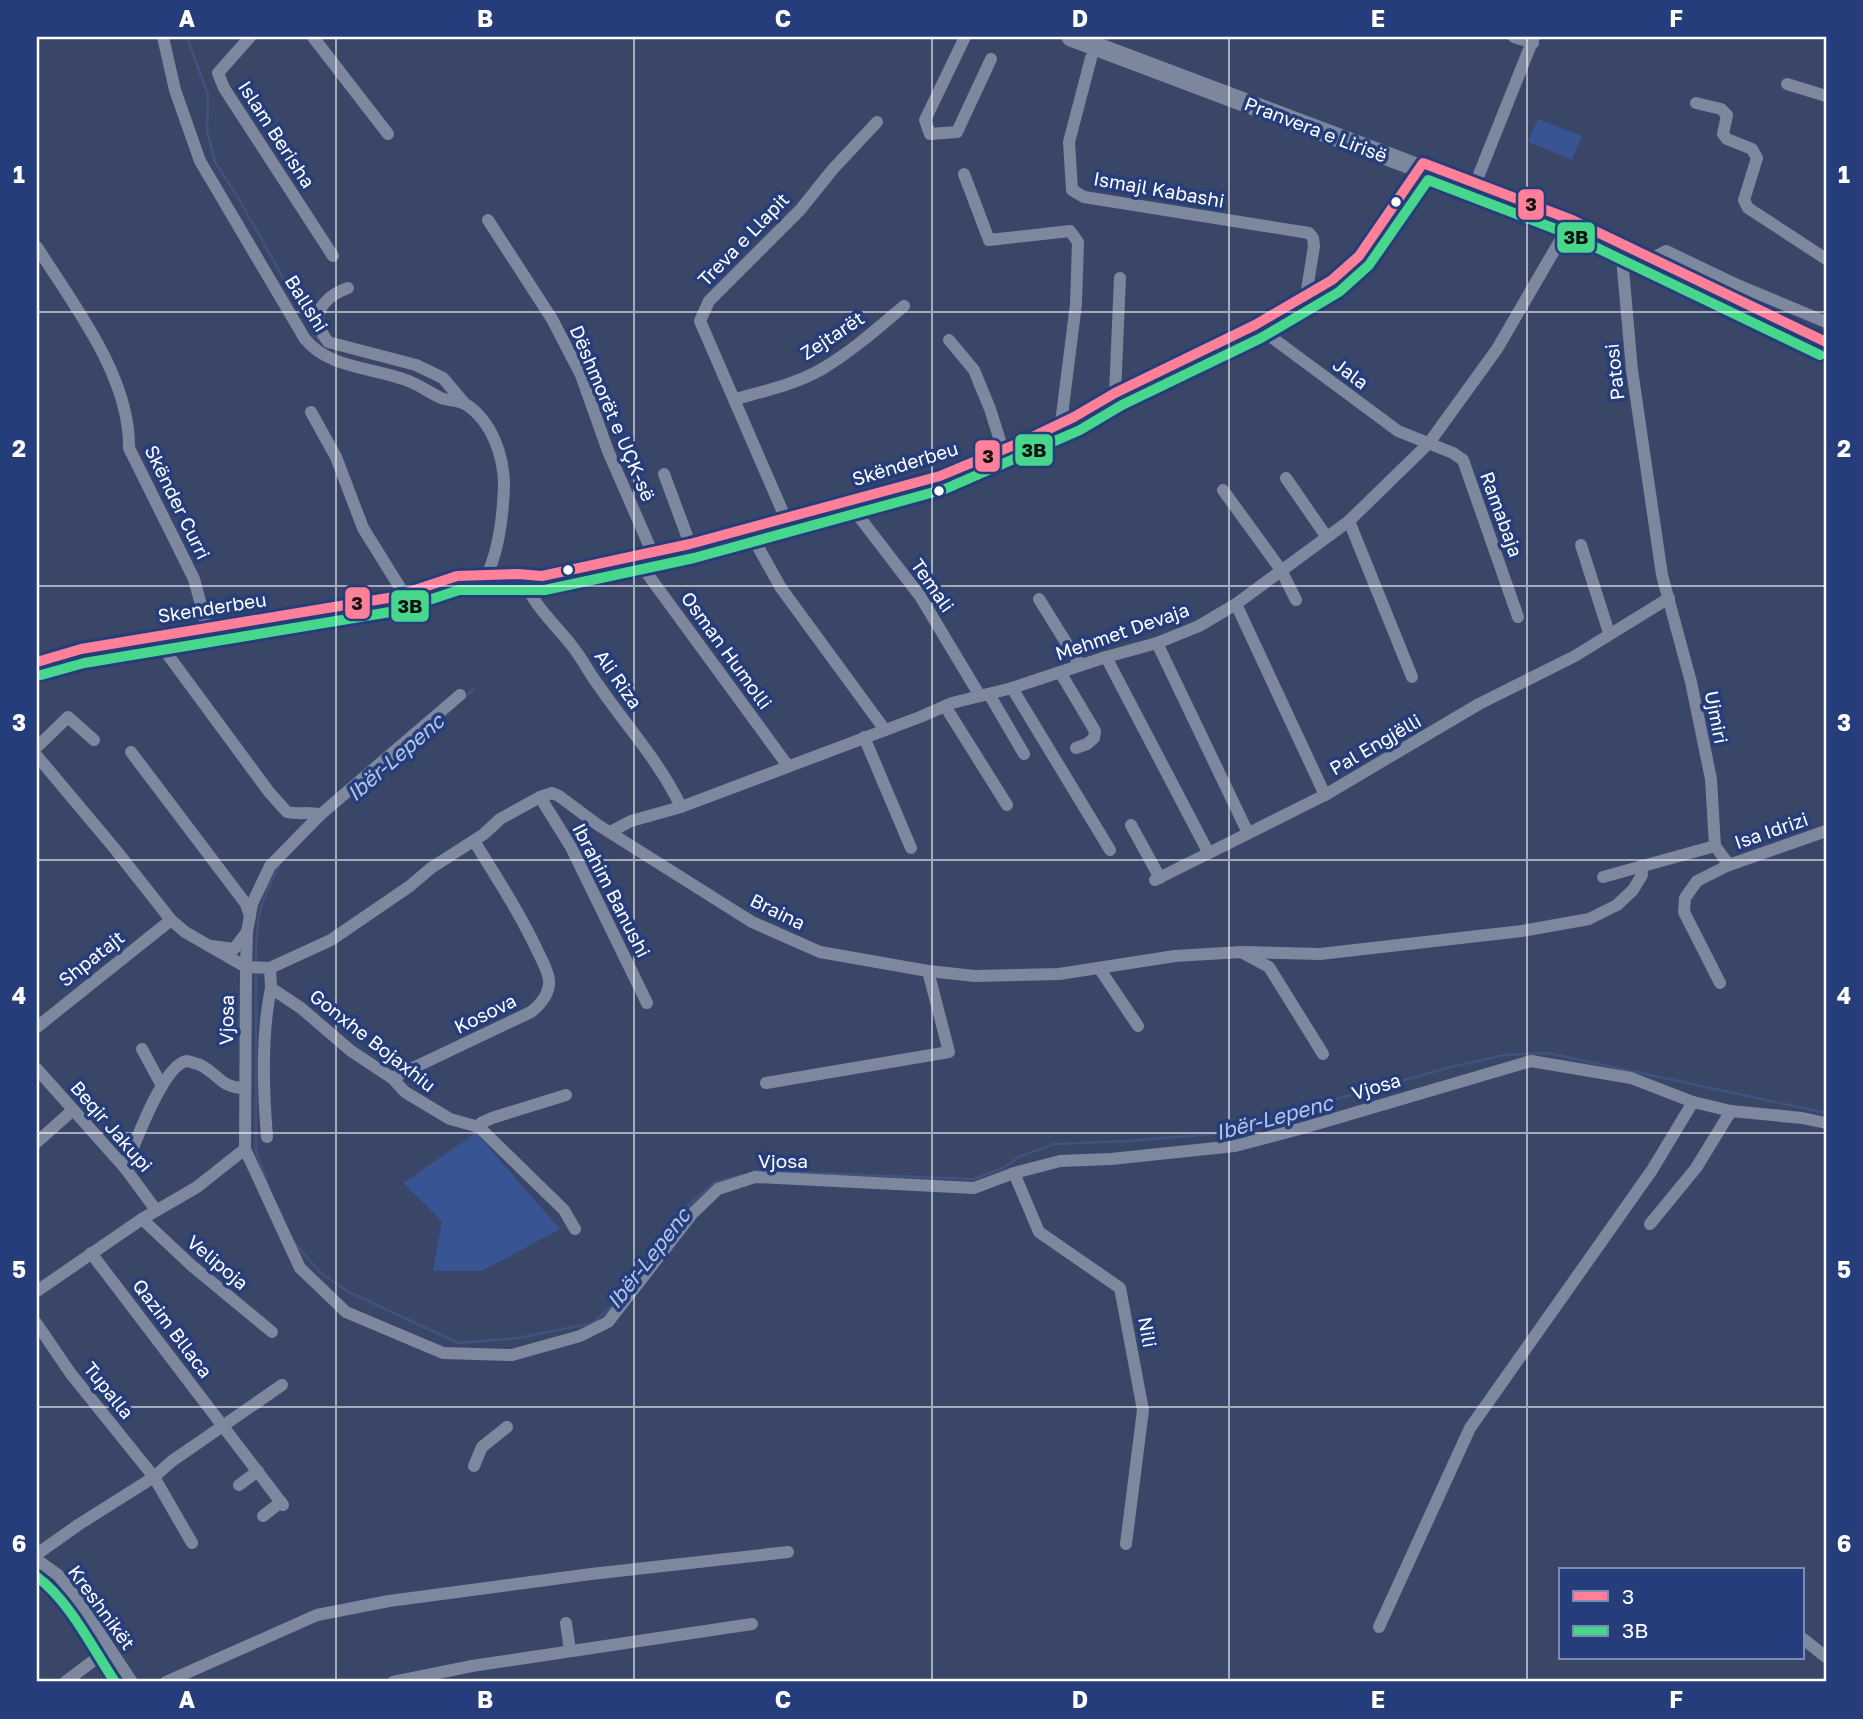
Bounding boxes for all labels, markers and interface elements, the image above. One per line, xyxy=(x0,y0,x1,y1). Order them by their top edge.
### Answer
text: A xyxy=(179,4,196,32)
text: B xyxy=(477,4,493,32)
text: C xyxy=(775,4,791,32)
text: D xyxy=(1072,4,1088,32)
text: E xyxy=(1371,4,1385,32)
text: F xyxy=(1669,4,1683,32)
street label: Islam Berisha xyxy=(234,76,320,192)
street label: Pranvera e Lirisë xyxy=(1241,91,1391,167)
text: 1 xyxy=(13,160,25,188)
text: 1 xyxy=(1838,160,1850,188)
street label: Ismajl Kabashi xyxy=(1092,166,1226,212)
street label: Treva e Llapit xyxy=(693,187,793,291)
line badge: 3 xyxy=(1517,188,1545,221)
text: 3 xyxy=(1525,192,1537,215)
unlabelled marker xyxy=(1389,195,1403,209)
line badge: 3B xyxy=(1556,221,1596,254)
text: 3B xyxy=(1564,225,1589,248)
street label: Ballshi xyxy=(281,270,333,336)
street label: Zejtarët xyxy=(796,306,868,364)
street label: Dëshmorët e UÇK-së xyxy=(566,322,660,504)
street label: Patosi xyxy=(1600,342,1628,402)
street label: Jala xyxy=(1329,352,1373,394)
line badge: 3B xyxy=(1014,433,1054,467)
text: 2 xyxy=(12,434,26,462)
text: 2 xyxy=(1837,434,1851,462)
street label: Skënderbeu xyxy=(849,436,961,490)
text: 3B xyxy=(1022,438,1047,461)
line badge: 3 xyxy=(974,439,1001,473)
street label: Skënder Curri xyxy=(140,441,216,563)
text: 3 xyxy=(982,444,994,467)
street label: Ramabaja xyxy=(1476,468,1528,560)
unlabelled marker xyxy=(932,484,946,498)
street label: Temali xyxy=(906,554,960,616)
unlabelled marker xyxy=(561,563,575,577)
line badge: 3 xyxy=(344,586,371,620)
street label: Skenderbeu xyxy=(156,587,268,627)
street label: Osman Humolli xyxy=(677,587,777,713)
line badge: 3B xyxy=(390,589,430,623)
text: 3 xyxy=(351,591,363,614)
text: 3B xyxy=(398,594,423,617)
street label: Mehmet Devaja xyxy=(1052,597,1192,665)
street label: Ali Riza xyxy=(590,645,648,713)
street label: Ujmiri xyxy=(1701,689,1733,745)
water label: Ibër-Lepenc xyxy=(341,707,450,806)
text: 3 xyxy=(12,708,26,736)
text: 3 xyxy=(1837,708,1851,736)
street label: Pal Engjëlli xyxy=(1325,709,1425,779)
street label: Isa Idrizi xyxy=(1731,807,1811,853)
street label: Ibrahim Banushi xyxy=(568,819,656,961)
street label: Braina xyxy=(747,888,809,934)
street label: Shpatajt xyxy=(54,925,128,991)
text: 4 xyxy=(12,981,26,1009)
text: 4 xyxy=(1837,981,1851,1009)
street label: Gonxhe Bojaxhiu xyxy=(306,984,440,1096)
street label: Kosova xyxy=(450,988,520,1038)
street label: Vjosa xyxy=(214,995,238,1045)
street label: Vjosa xyxy=(1349,1068,1403,1104)
street label: Beqir Jakupi xyxy=(66,1076,158,1176)
water label: Ibër-Lepenc xyxy=(1213,1089,1337,1145)
street label: Vjosa xyxy=(758,1149,808,1172)
water label: Ibër-Lepenc xyxy=(601,1201,696,1313)
street label: Velipoja xyxy=(183,1230,253,1294)
text: 5 xyxy=(12,1255,26,1283)
text: 5 xyxy=(1837,1255,1851,1283)
street label: Qazim Bllaca xyxy=(128,1274,218,1382)
street label: Nili xyxy=(1134,1315,1162,1349)
street label: Tupalla xyxy=(79,1357,139,1423)
text: 6 xyxy=(12,1529,26,1557)
text: 6 xyxy=(1837,1529,1851,1557)
street label: Kreshnikët xyxy=(64,1560,140,1654)
legend xyxy=(1559,1568,1804,1660)
text: 3 xyxy=(1622,1583,1634,1609)
text: 3B xyxy=(1622,1617,1648,1643)
text: A xyxy=(179,1685,196,1713)
text: B xyxy=(477,1685,493,1713)
text: C xyxy=(775,1685,791,1713)
text: D xyxy=(1072,1685,1088,1713)
text: E xyxy=(1371,1685,1385,1713)
text: F xyxy=(1669,1685,1683,1713)

